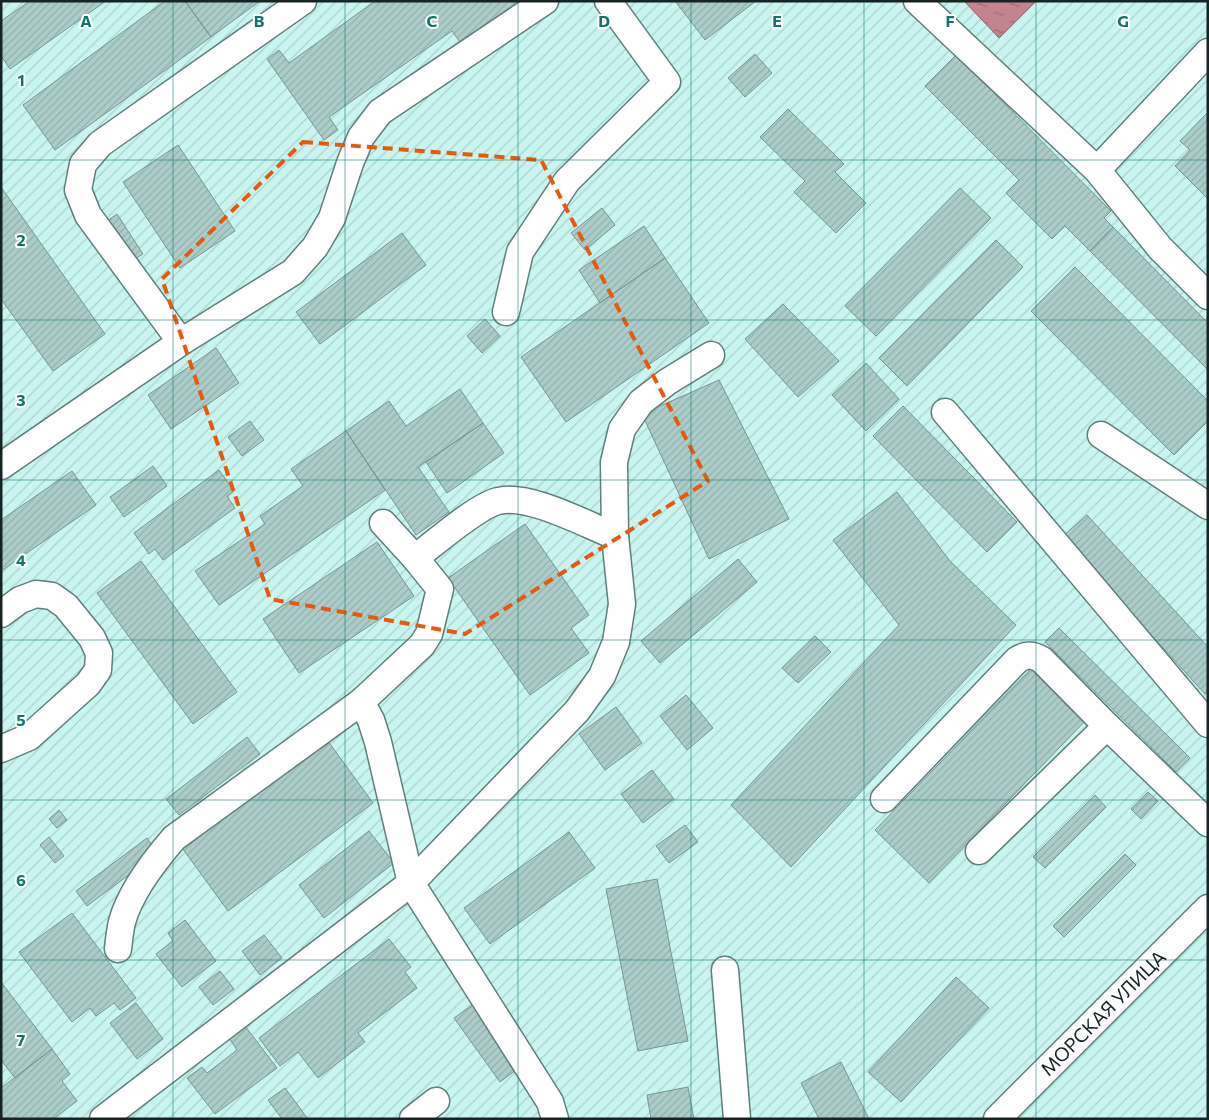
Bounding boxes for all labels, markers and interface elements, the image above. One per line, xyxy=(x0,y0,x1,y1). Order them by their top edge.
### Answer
text: A xyxy=(80,11,92,30)
text: B xyxy=(254,11,265,30)
text: C xyxy=(427,11,438,30)
text: D xyxy=(598,11,610,30)
text: E xyxy=(772,11,782,30)
text: F xyxy=(945,11,955,30)
text: G xyxy=(1117,11,1129,30)
text: 1 xyxy=(17,70,25,89)
text: 2 xyxy=(16,230,26,249)
text: 3 xyxy=(16,390,26,409)
text: 4 xyxy=(16,550,26,569)
text: 5 xyxy=(16,710,26,729)
text: 6 xyxy=(16,870,26,889)
street label: МОРСКАЯ УЛИЦА xyxy=(1035,945,1170,1080)
text: 7 xyxy=(17,1030,26,1049)

